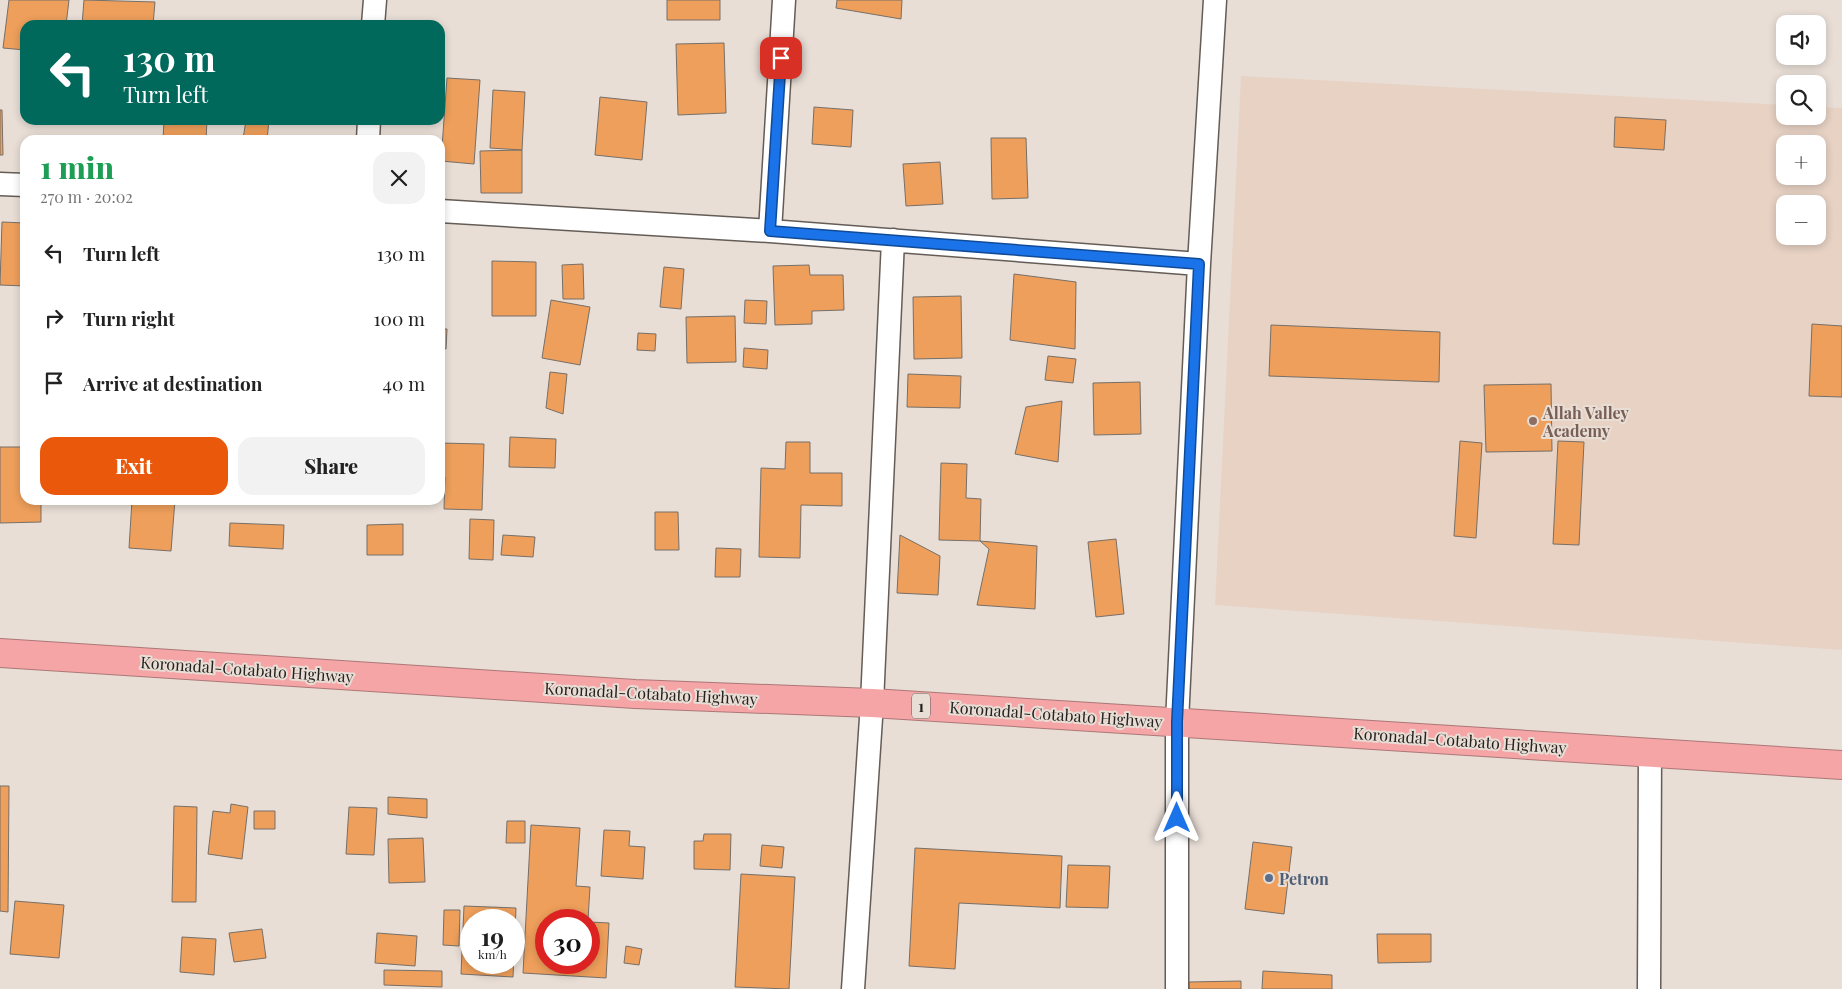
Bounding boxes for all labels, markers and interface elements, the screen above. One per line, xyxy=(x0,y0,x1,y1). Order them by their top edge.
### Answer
map controls xyxy=(1776,15,1826,245)
button: sound xyxy=(1776,15,1826,65)
text: 130 m xyxy=(123,34,216,81)
pin xyxy=(760,37,802,79)
icon: left xyxy=(40,40,105,105)
icon: arrive xyxy=(767,44,795,72)
button: search xyxy=(1776,75,1826,125)
text: Turn left xyxy=(123,79,208,109)
button: + xyxy=(1776,135,1826,185)
text: 1 min xyxy=(40,147,114,187)
button: close xyxy=(373,152,425,204)
text: 270 m · 20:02 xyxy=(40,186,133,207)
button: − xyxy=(1776,195,1826,245)
icon: left xyxy=(40,239,68,267)
text: Turn left xyxy=(83,240,160,266)
text: 130 m xyxy=(377,240,425,266)
icon: right xyxy=(40,304,68,332)
text: Turn right xyxy=(83,305,175,331)
text: 100 m xyxy=(374,305,425,331)
icon: arrive xyxy=(40,369,68,397)
text: Arrive at destination xyxy=(83,370,263,396)
text: 40 m xyxy=(383,370,425,396)
place label: Allah Valley Academy xyxy=(1542,402,1629,441)
marker: Allah Valley Academy xyxy=(1527,415,1539,427)
button: Exit xyxy=(40,437,228,495)
button: Share xyxy=(238,437,425,495)
street label: Koronadal-Cotabato Highway xyxy=(140,651,354,687)
street label: Koronadal-Cotabato Highway xyxy=(544,677,758,709)
road number: 1 xyxy=(912,694,930,718)
street label: Koronadal-Cotabato Highway xyxy=(949,696,1163,732)
street label: Koronadal-Cotabato Highway xyxy=(1353,722,1567,758)
position arrow xyxy=(1150,791,1202,843)
place label: Petron xyxy=(1279,868,1329,889)
marker: Petron xyxy=(1263,872,1275,884)
speed limit sign: 30 xyxy=(535,909,600,974)
text: 19 xyxy=(481,919,504,952)
text: km/h xyxy=(478,946,507,962)

